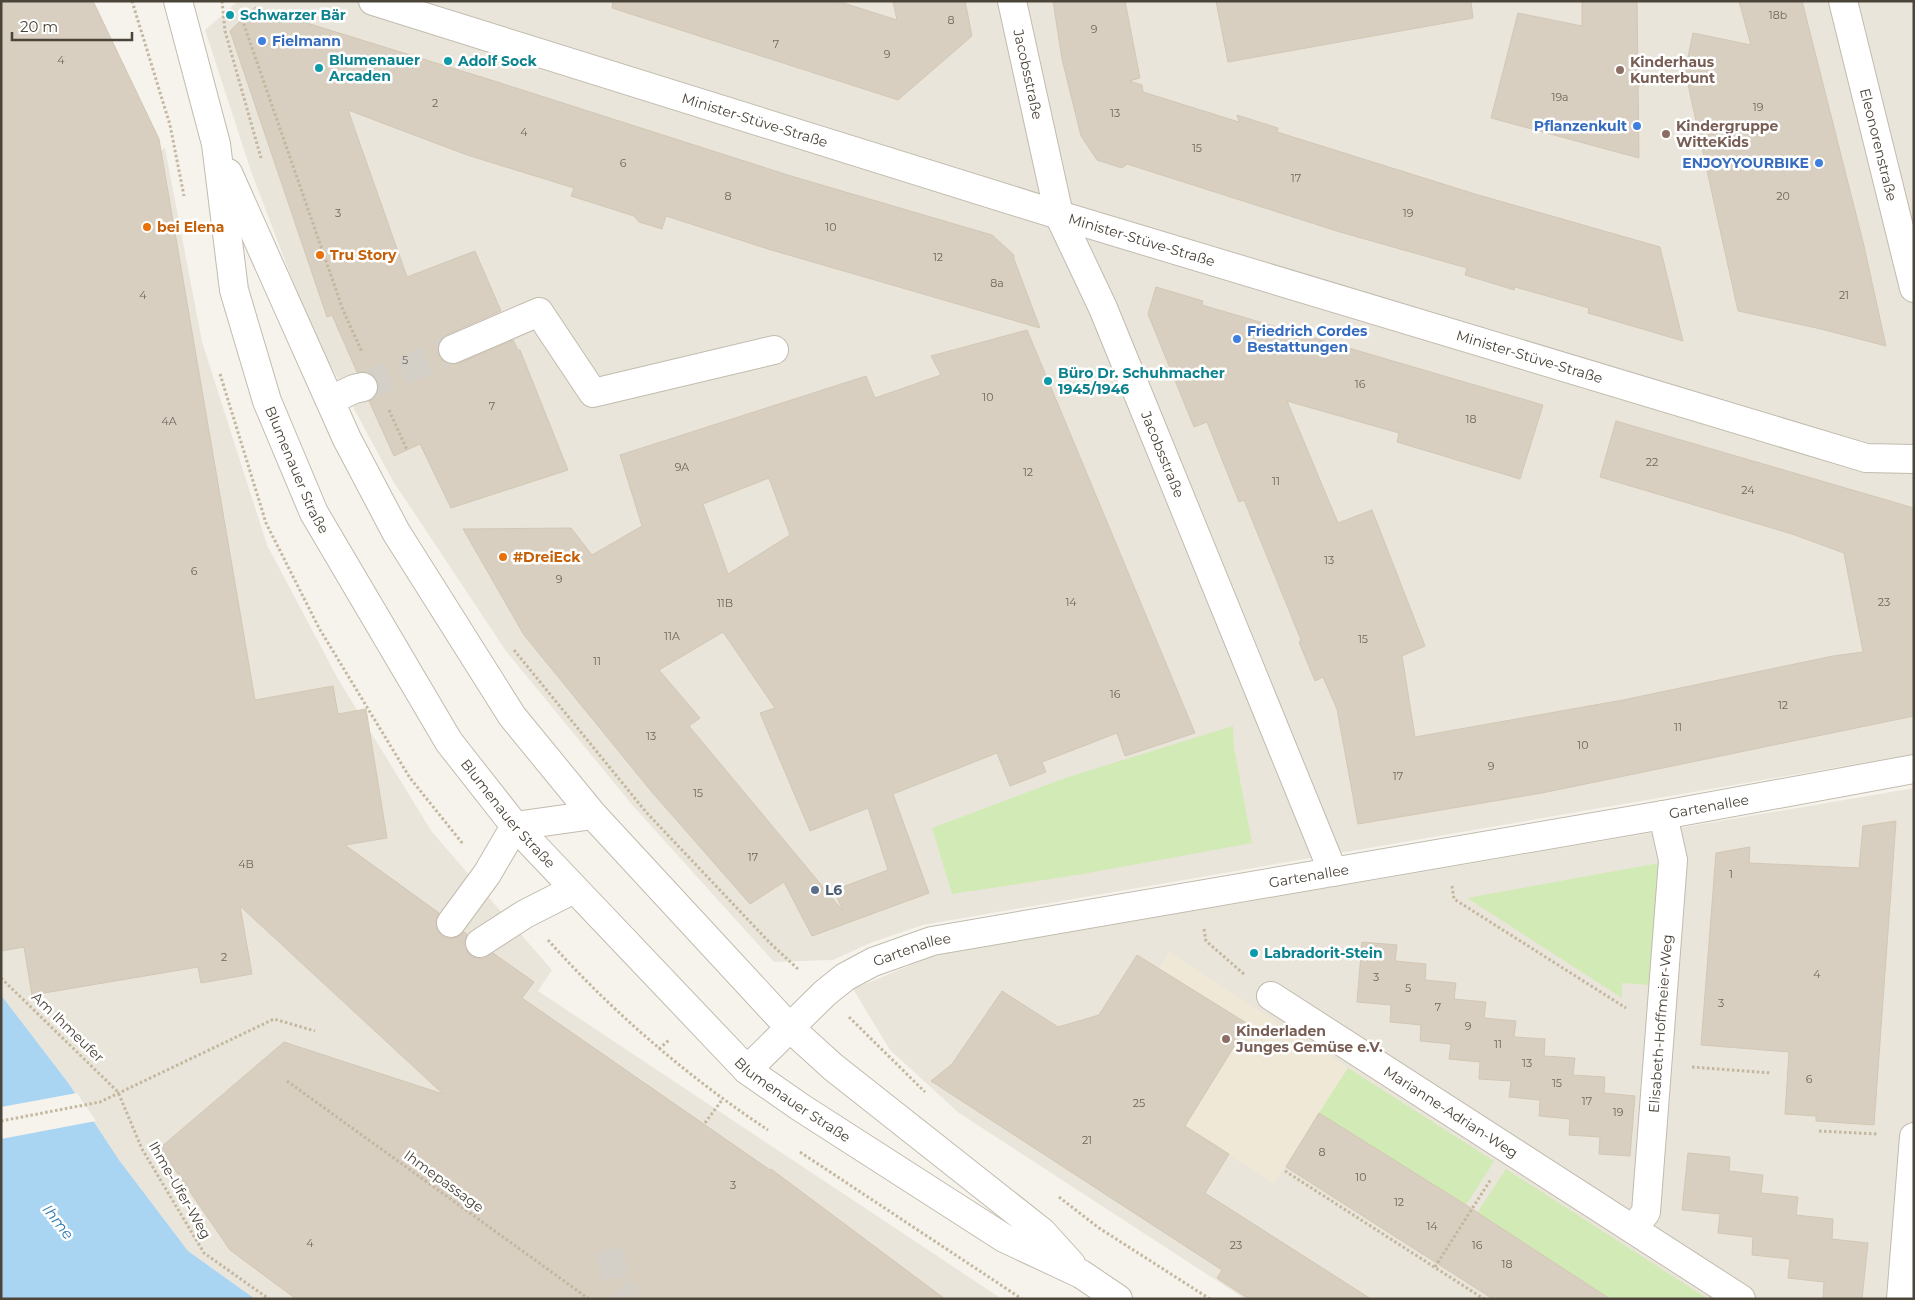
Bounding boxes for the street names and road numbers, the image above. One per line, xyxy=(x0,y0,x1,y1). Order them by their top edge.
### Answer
street label: Jacobsstraße xyxy=(1009,26,1047,121)
street label: Eleonorenstraße xyxy=(1856,86,1901,203)
street label: Minister-Stüve-Straße xyxy=(680,89,830,151)
street label: Minister-Stüve-Straße xyxy=(1066,209,1217,270)
street label: Minister-Stüve-Straße xyxy=(1454,326,1605,387)
street label: Blumenauer Straße xyxy=(261,403,333,537)
street label: Jacobsstraße xyxy=(1137,407,1188,500)
street label: Blumenauer Straße xyxy=(457,755,559,872)
street label: Gartenallee xyxy=(1667,790,1750,823)
street label: Gartenallee xyxy=(1267,860,1350,892)
street label: Gartenallee xyxy=(870,929,952,970)
street label: Elisabeth-Hoffmeier-Weg xyxy=(1645,934,1676,1114)
street label: Am Ihmeufer xyxy=(28,988,108,1066)
street label: Blumenauer Straße xyxy=(731,1053,854,1146)
street label: Marianne-Adrian-Weg xyxy=(1380,1062,1521,1162)
street label: Ihme-Ufer-Weg xyxy=(145,1138,215,1242)
street label: Ihmepassage xyxy=(400,1146,488,1216)

